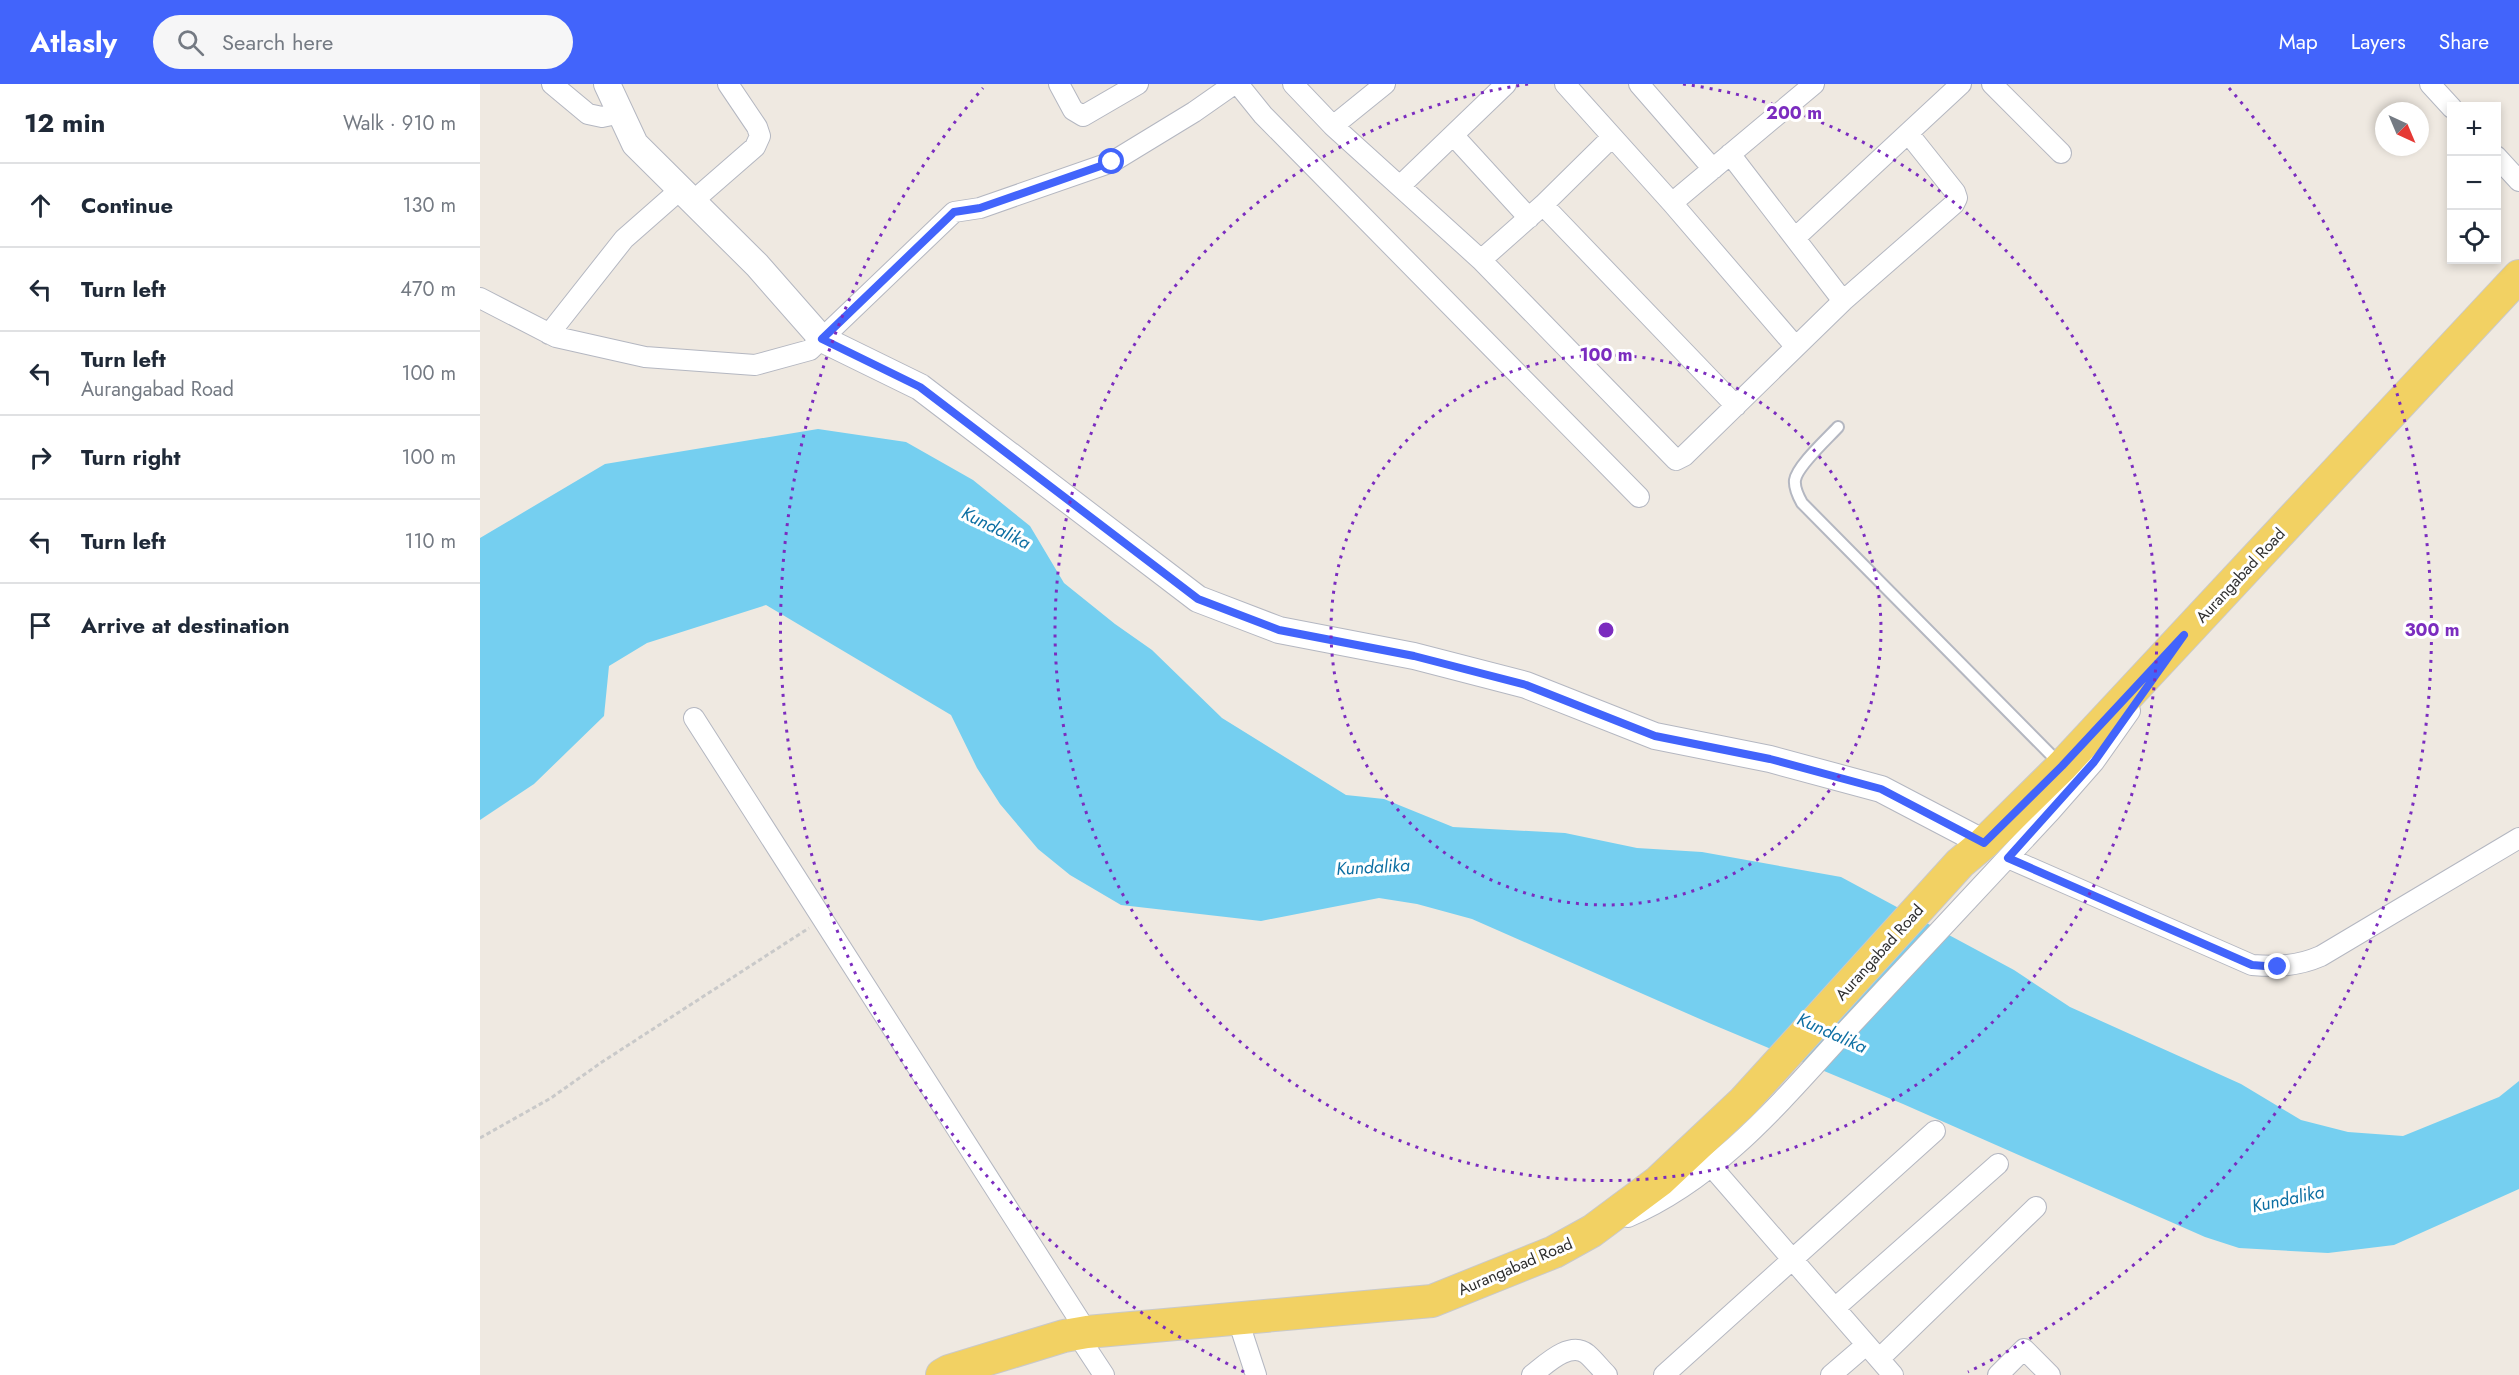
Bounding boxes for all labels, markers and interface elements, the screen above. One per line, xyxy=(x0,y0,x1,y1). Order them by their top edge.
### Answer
search box xyxy=(153,15,573,69)
text: Atlasly xyxy=(30,22,117,63)
icon: search xyxy=(174,26,207,59)
text: Search here xyxy=(222,26,333,58)
text: Map xyxy=(2279,27,2318,57)
text: Layers xyxy=(2351,27,2406,57)
text: Share xyxy=(2439,27,2489,57)
text: 200 m xyxy=(1766,100,1822,126)
north arrow xyxy=(2375,102,2429,156)
map controls xyxy=(2447,102,2501,264)
button: + xyxy=(2447,102,2501,156)
text: 12 min xyxy=(24,104,106,142)
text: Walk · 910 m xyxy=(343,109,456,138)
route start xyxy=(1098,148,1124,174)
button: − xyxy=(2447,156,2501,210)
icon: ahead xyxy=(24,189,57,222)
text: Continue xyxy=(81,189,173,221)
text: 130 m xyxy=(402,191,456,220)
button: locate xyxy=(2447,210,2501,264)
icon: left xyxy=(24,273,57,306)
text: Turn left xyxy=(81,273,166,305)
text: 470 m xyxy=(400,275,456,304)
text: 100 m xyxy=(1579,342,1633,368)
text: Turn left xyxy=(81,343,166,375)
icon: left xyxy=(24,357,57,390)
text: 100 m xyxy=(401,359,456,388)
text: Aurangabad Road xyxy=(81,375,234,404)
icon: right xyxy=(24,441,57,474)
text: Turn right xyxy=(81,441,181,473)
text: 100 m xyxy=(401,443,456,472)
water label: Kundalika xyxy=(957,500,1035,556)
street label: Aurangabad Road xyxy=(2190,523,2290,628)
icon: left xyxy=(24,525,57,558)
text: Turn left xyxy=(81,525,166,557)
text: 110 m xyxy=(404,527,456,556)
icon: arrive xyxy=(24,609,57,642)
text: Arrive at destination xyxy=(81,609,290,641)
text: 300 m xyxy=(2404,617,2460,643)
centre of rings xyxy=(1596,620,1616,640)
water label: Kundalika xyxy=(1335,852,1411,882)
street label: Aurangabad Road xyxy=(1830,899,1929,1005)
route end xyxy=(2264,953,2290,979)
water label: Kundalika xyxy=(1793,1006,1871,1060)
water label: Kundalika xyxy=(2249,1179,2327,1219)
street label: Aurangabad Road xyxy=(1454,1232,1576,1301)

